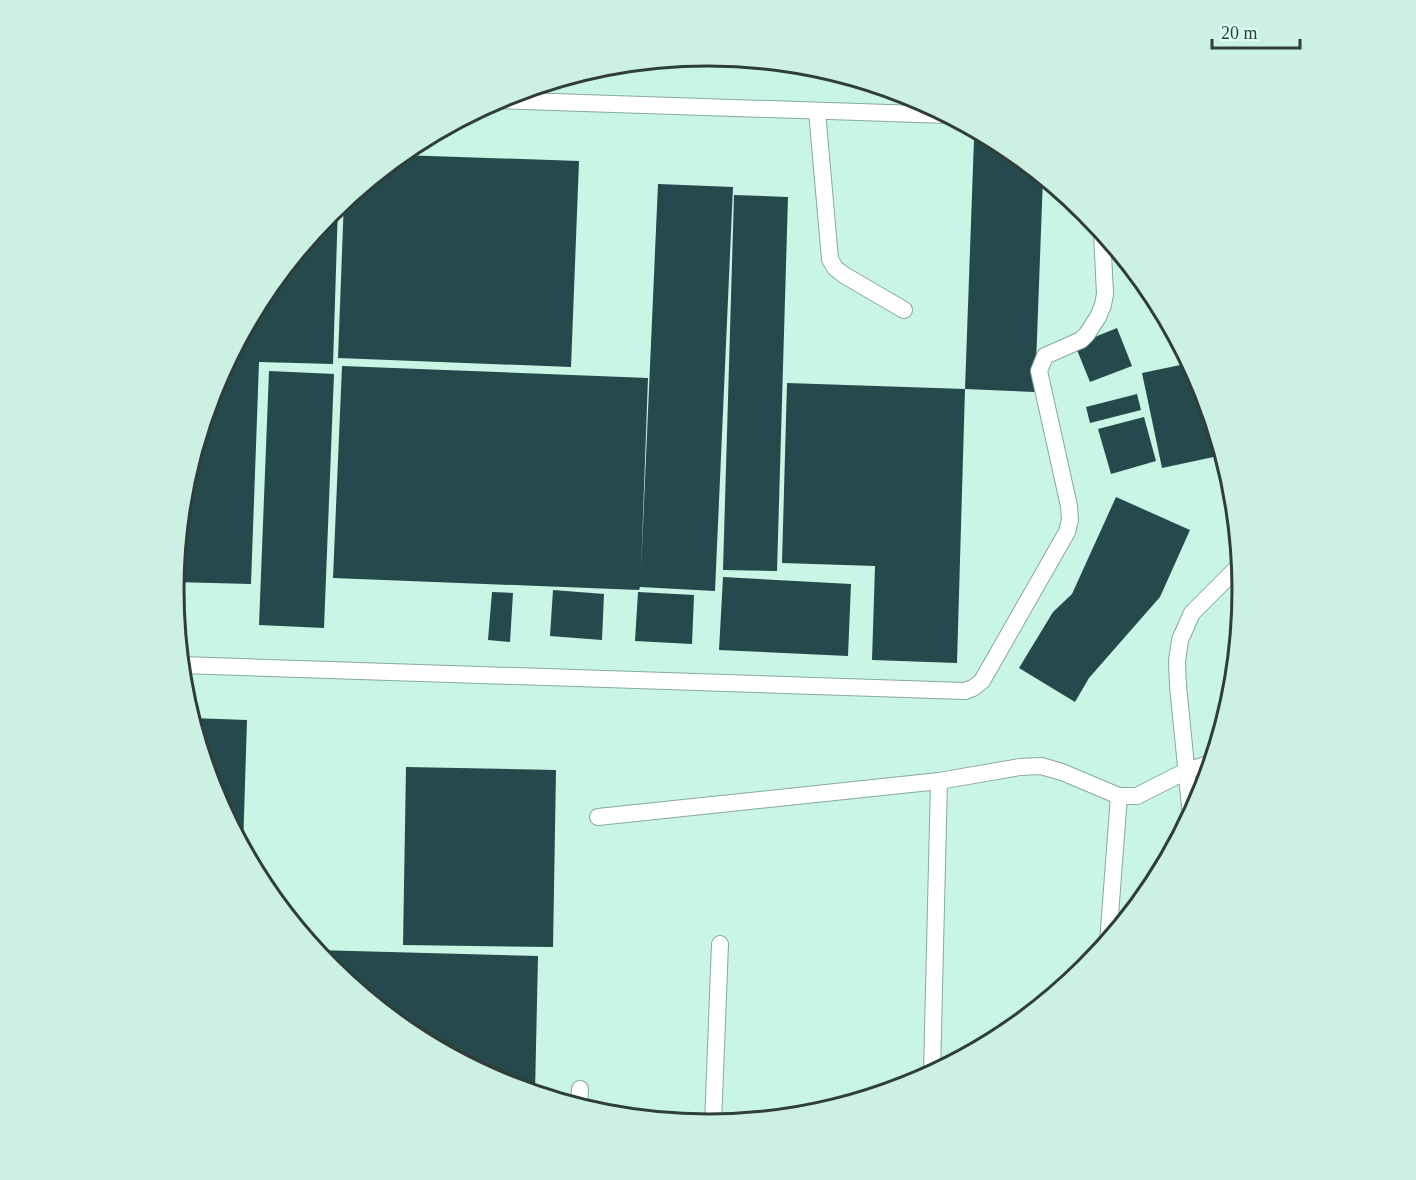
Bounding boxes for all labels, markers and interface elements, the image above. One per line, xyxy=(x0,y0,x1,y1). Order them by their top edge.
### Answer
scale bar xyxy=(1212,12,1300,50)
text: 20 m xyxy=(1221,23,1258,43)

